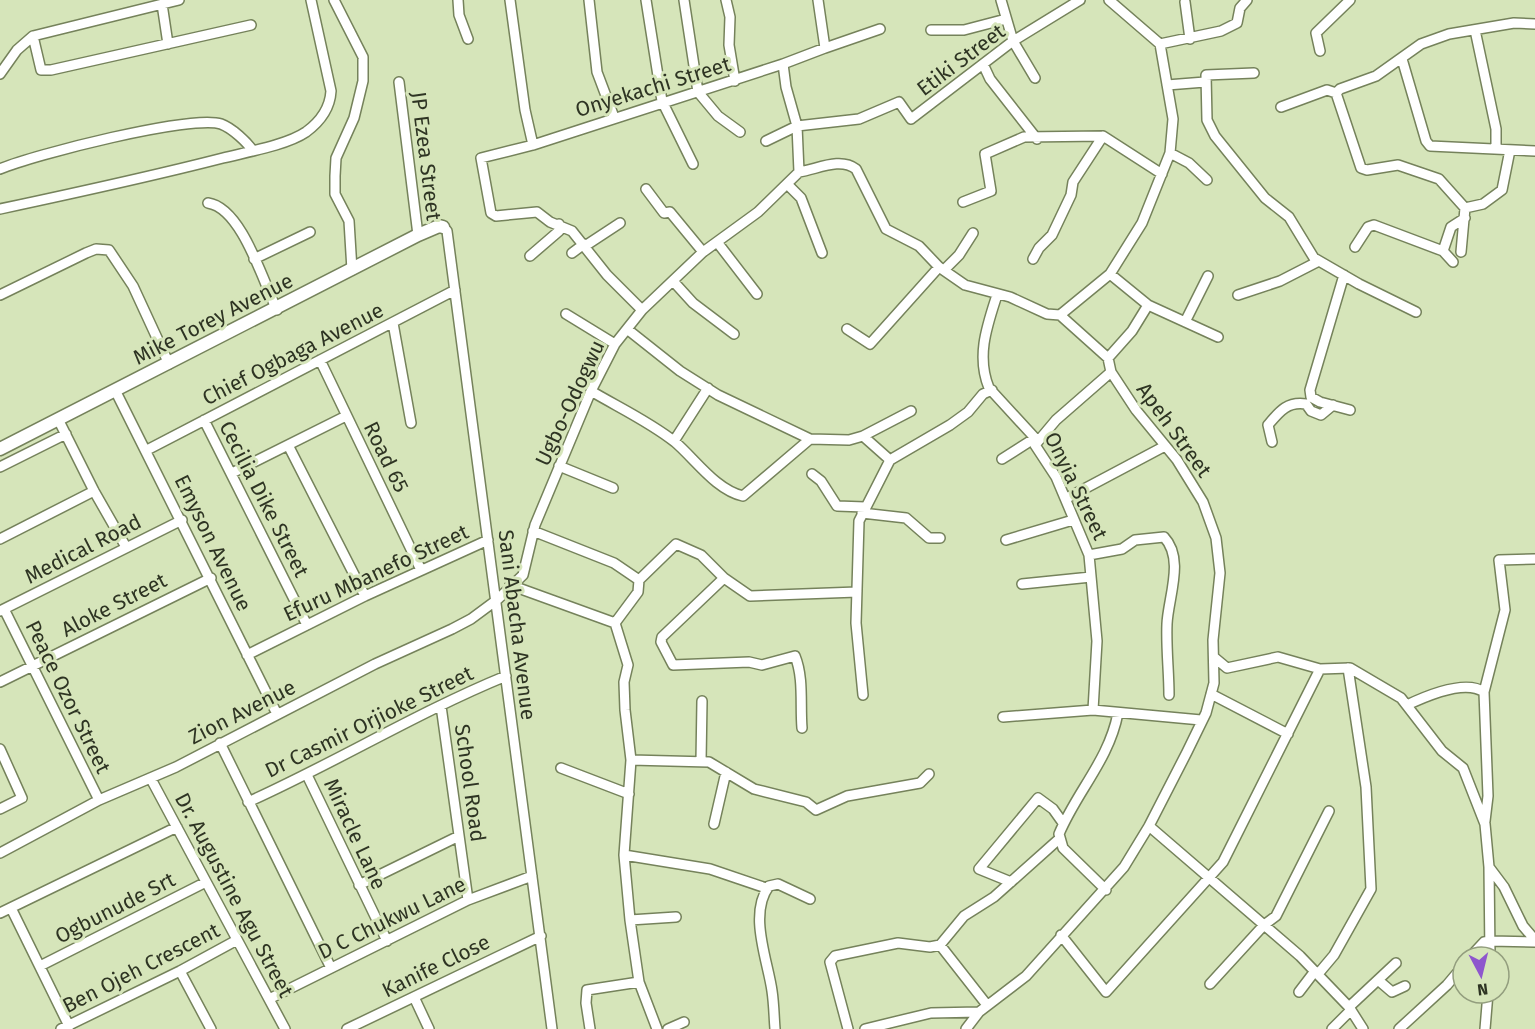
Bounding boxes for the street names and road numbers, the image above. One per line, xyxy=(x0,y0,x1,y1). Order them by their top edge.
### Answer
street label: Etiki Street xyxy=(912,18,1011,102)
street label: Onyekachi Street xyxy=(572,51,734,123)
street label: JP Ezea Street xyxy=(405,90,447,222)
street label: Mike Torey Avenue xyxy=(129,267,297,371)
street label: Chief Ogbaga Avenue xyxy=(198,297,388,411)
street label: Ugbo-Odogwu xyxy=(530,336,610,470)
street label: Apeh Street xyxy=(1131,378,1217,483)
street label: Cecilia Dike Street xyxy=(213,417,315,582)
street label: Road 65 xyxy=(358,417,414,497)
street label: Onyia Street xyxy=(1039,428,1113,545)
street label: Emyson Avenue xyxy=(169,470,257,616)
street label: Medical Road xyxy=(20,508,146,590)
street label: Efuru Mbanefo Street xyxy=(279,518,473,627)
street label: Sani Abacha Avenue xyxy=(492,528,542,722)
street label: Aloke Street xyxy=(57,567,171,643)
street label: Peace Ozor Street xyxy=(20,616,116,778)
street label: Dr Casmir Orjioke Street xyxy=(261,660,478,784)
street label: Zion Avenue xyxy=(184,674,300,750)
street label: School Road xyxy=(449,723,491,843)
street label: Miracle Lane xyxy=(318,774,392,894)
street label: Dr. Augustine Agu Street xyxy=(169,788,299,1002)
street label: Ogbunude Srt xyxy=(51,866,180,949)
street label: D C Chukwu Lane xyxy=(314,871,470,965)
street label: Ben Ojeh Crescent xyxy=(58,917,224,1019)
street label: Kanife Close xyxy=(378,929,494,1003)

